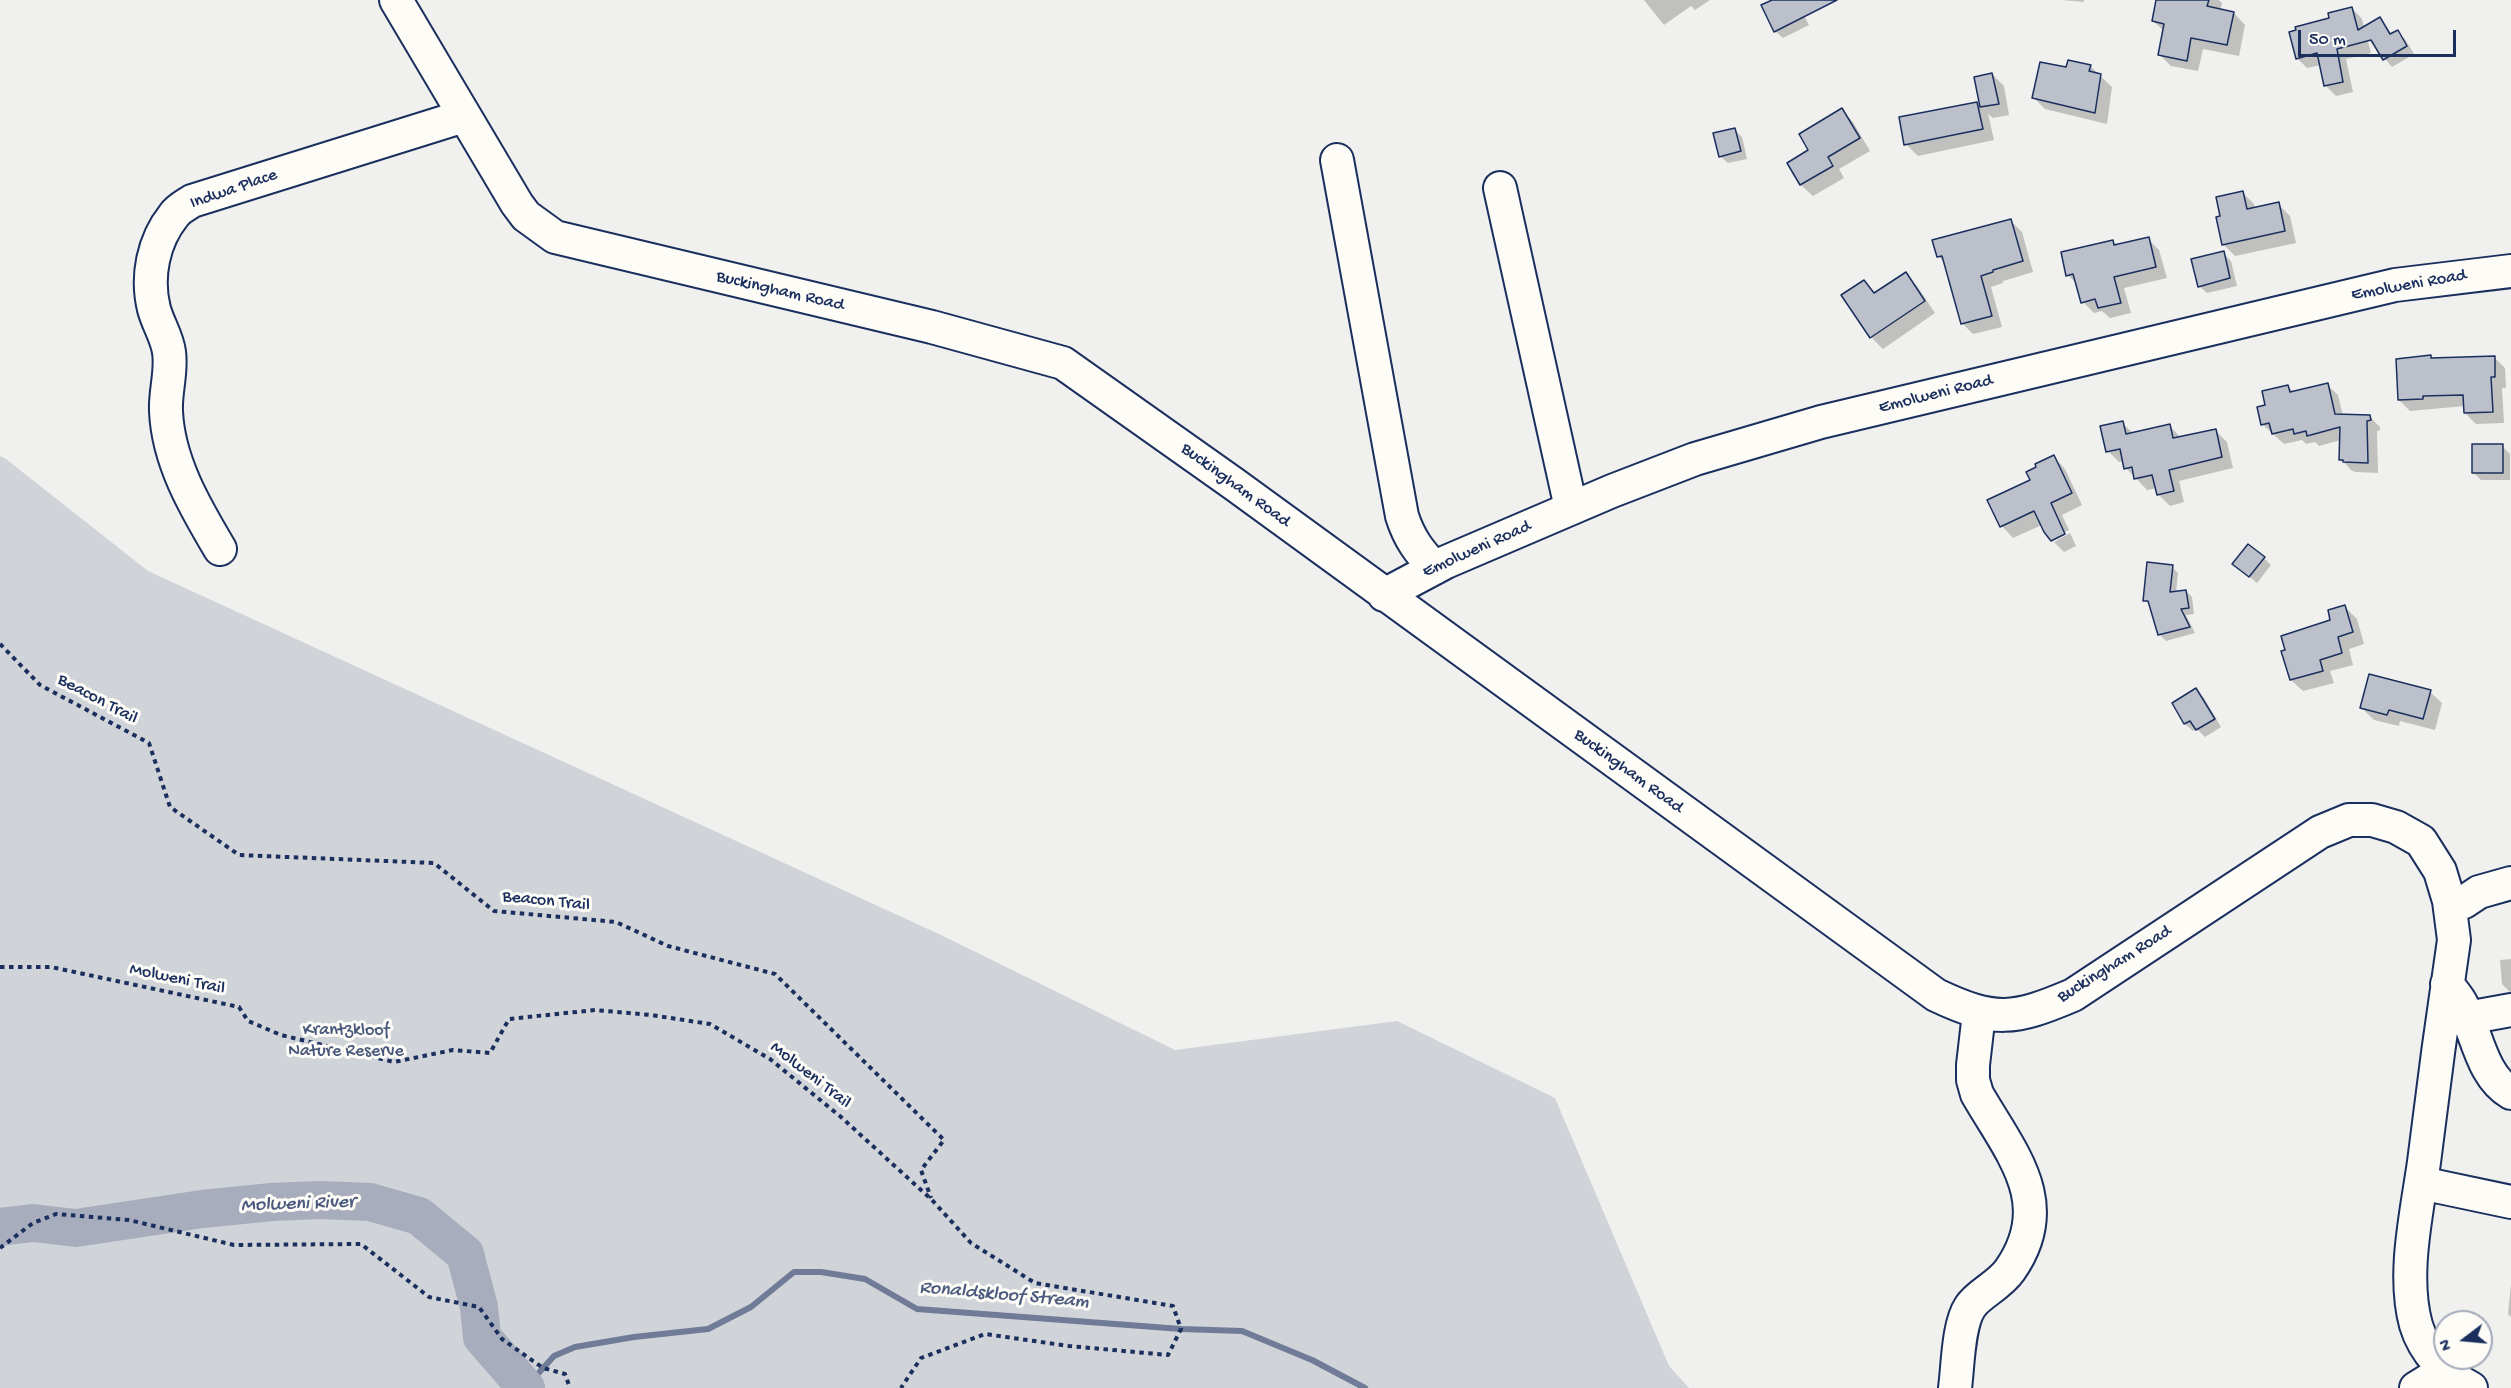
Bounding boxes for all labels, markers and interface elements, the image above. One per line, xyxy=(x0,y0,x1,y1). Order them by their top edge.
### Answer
scale bar xyxy=(2301,18,2458,56)
text: 50 m xyxy=(2309,30,2346,51)
street label: Indwa Place xyxy=(187,165,281,215)
street label: Emolweni Road xyxy=(2350,265,2468,307)
street label: Buckingham Road xyxy=(714,267,846,317)
street label: Emolweni Road xyxy=(1877,370,1995,420)
street label: Buckingham Road xyxy=(1176,439,1294,533)
street label: Emolweni Road xyxy=(1419,516,1535,584)
street label: Beacon Trail xyxy=(53,670,141,730)
street label: Buckingham Road xyxy=(1569,725,1687,819)
street label: Beacon Trail xyxy=(501,887,591,917)
street label: Buckingham Road xyxy=(2054,921,2176,1009)
street label: Molweni Trail xyxy=(127,959,227,1001)
park label: Krantzkloof Nature Reserve xyxy=(288,1020,404,1062)
street label: Molweni Trail xyxy=(765,1038,855,1114)
water label: Molweni River xyxy=(241,1191,355,1219)
water label: Ronaldskloof Stream xyxy=(918,1277,1090,1315)
north arrow xyxy=(2433,1310,2493,1370)
text: N xyxy=(2437,1337,2458,1352)

